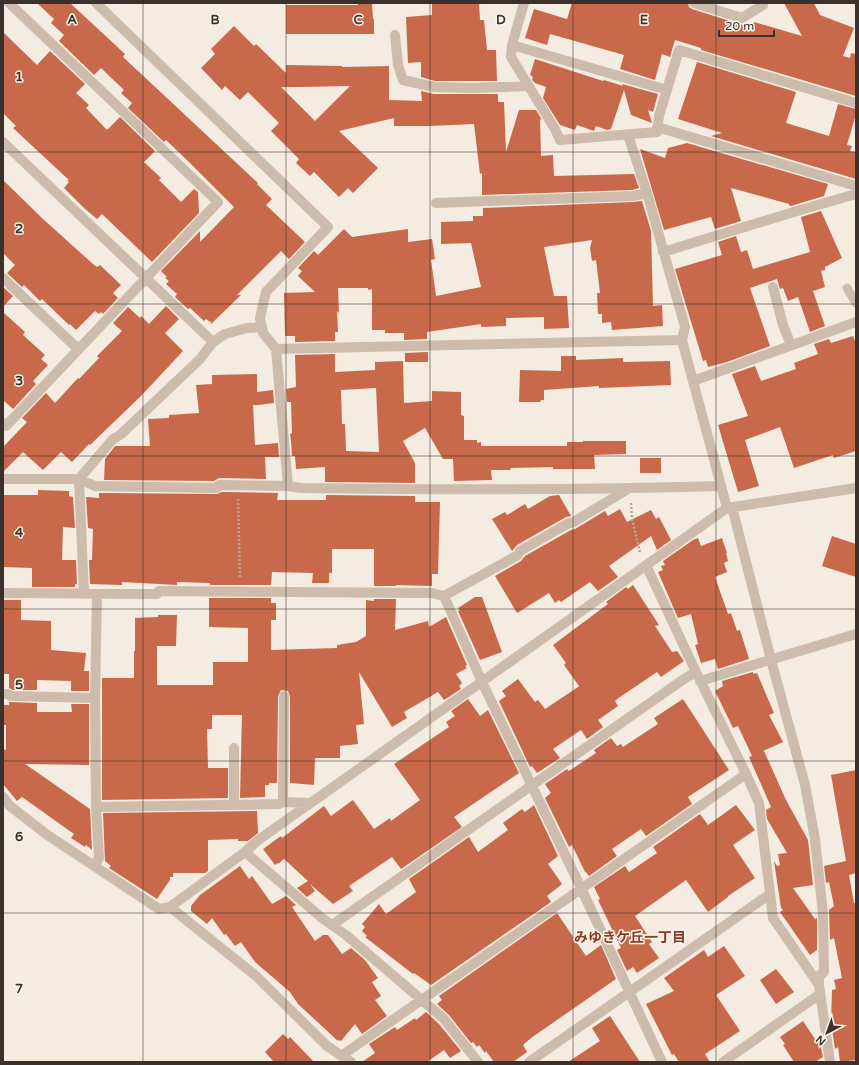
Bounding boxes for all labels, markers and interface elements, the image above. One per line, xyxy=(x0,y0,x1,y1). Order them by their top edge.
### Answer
text: A xyxy=(67,12,77,28)
text: B xyxy=(210,12,220,28)
text: C xyxy=(353,12,363,28)
text: D xyxy=(496,12,506,28)
text: E xyxy=(640,12,648,28)
scale bar xyxy=(719,12,774,38)
text: 20 m xyxy=(725,19,754,33)
text: 1 xyxy=(15,69,23,85)
text: 2 xyxy=(15,221,23,237)
text: 3 xyxy=(15,373,23,389)
text: 4 xyxy=(15,525,24,541)
text: 5 xyxy=(15,677,23,693)
text: 6 xyxy=(15,829,23,845)
district label: みゆきケ丘一丁目 xyxy=(574,929,686,946)
text: 7 xyxy=(15,981,23,997)
north arrow xyxy=(807,1013,847,1053)
text: N xyxy=(813,1032,828,1048)

